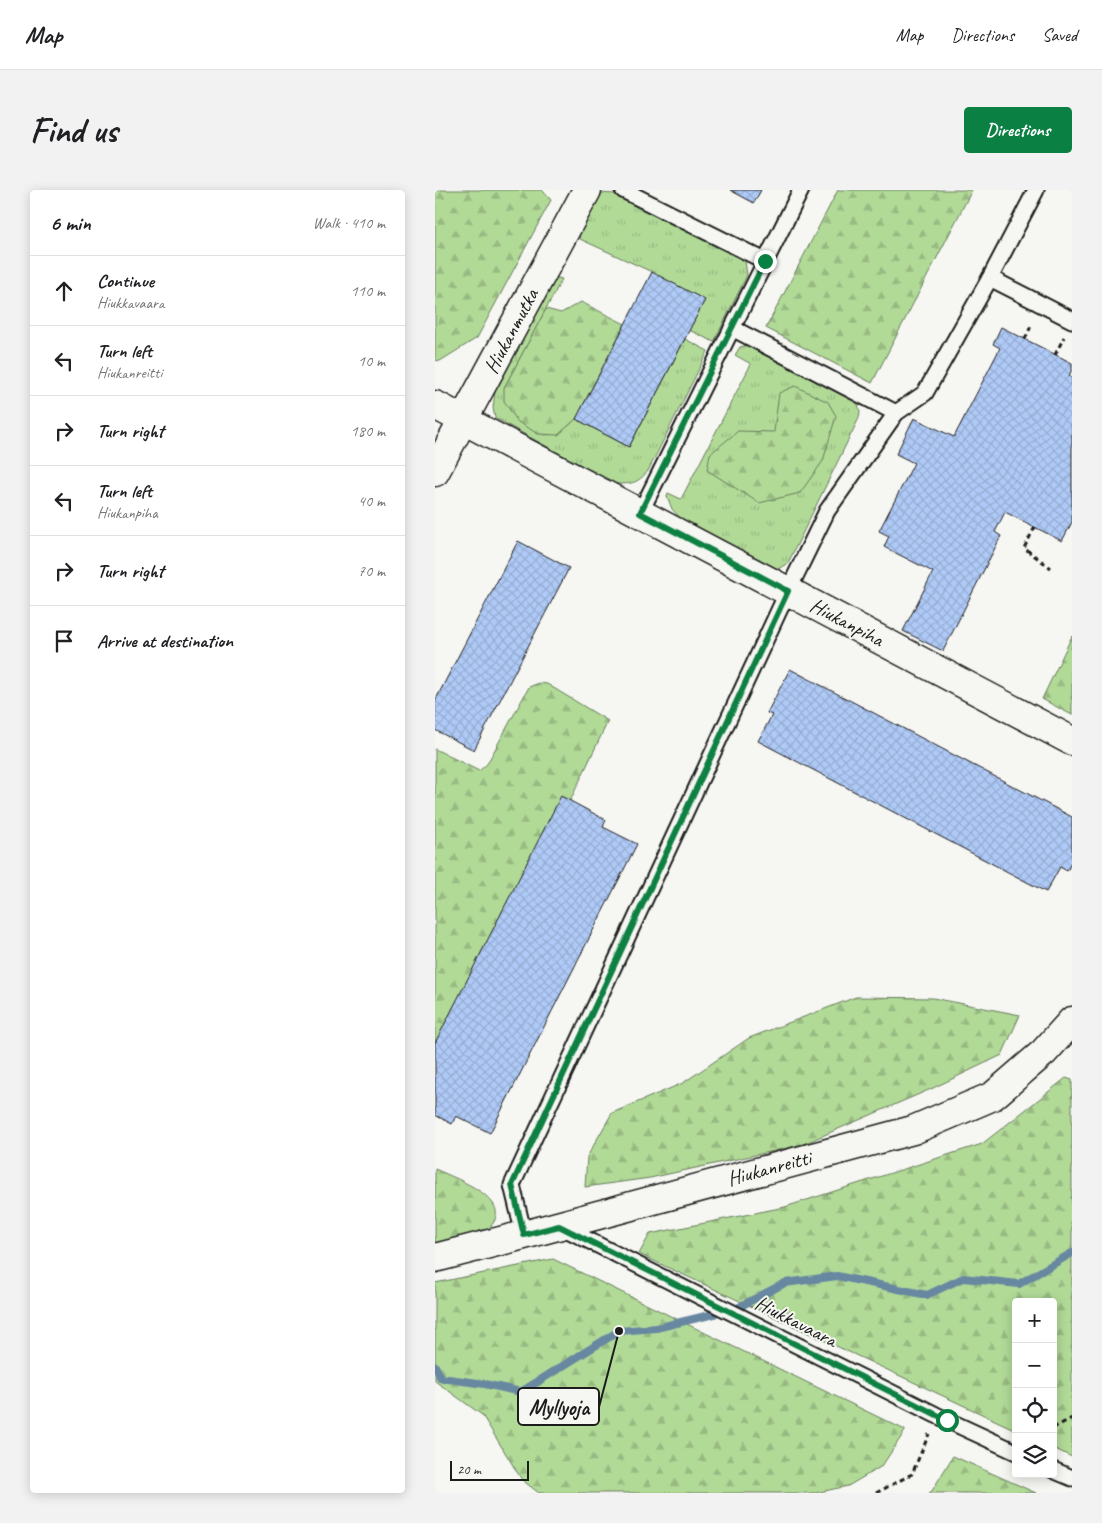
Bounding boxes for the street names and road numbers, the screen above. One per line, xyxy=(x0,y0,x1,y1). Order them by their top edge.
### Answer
street label: Hiukanmutka xyxy=(478,283,545,378)
street label: Hiukanpiha xyxy=(806,592,890,653)
street label: Hiukanreitti xyxy=(724,1144,817,1192)
street label: Hiukkavaara xyxy=(751,1289,843,1354)

